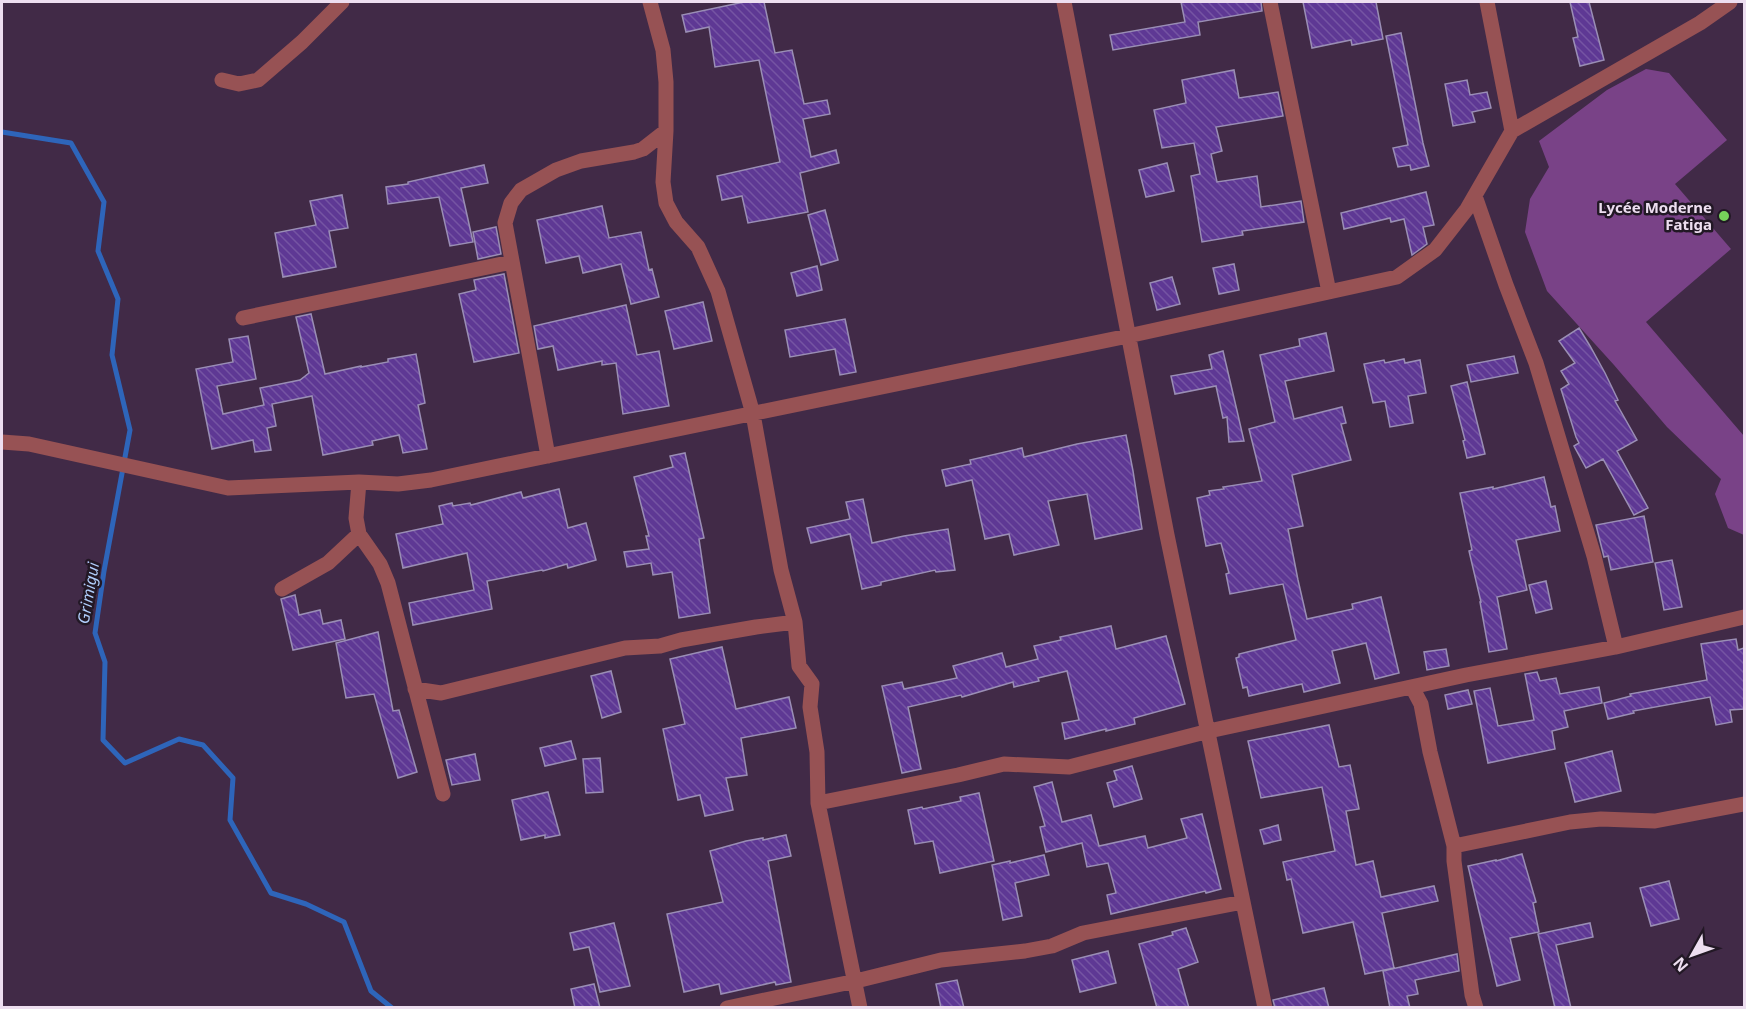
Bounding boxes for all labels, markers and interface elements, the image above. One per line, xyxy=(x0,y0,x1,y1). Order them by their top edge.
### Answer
place label: Lycée Moderne Fatiga xyxy=(1598,197,1712,234)
marker: Lycée Moderne Fatiga xyxy=(1717,209,1731,223)
water label: Grimigui xyxy=(72,560,104,626)
north arrow xyxy=(1662,925,1722,985)
text: N xyxy=(1668,953,1693,977)

